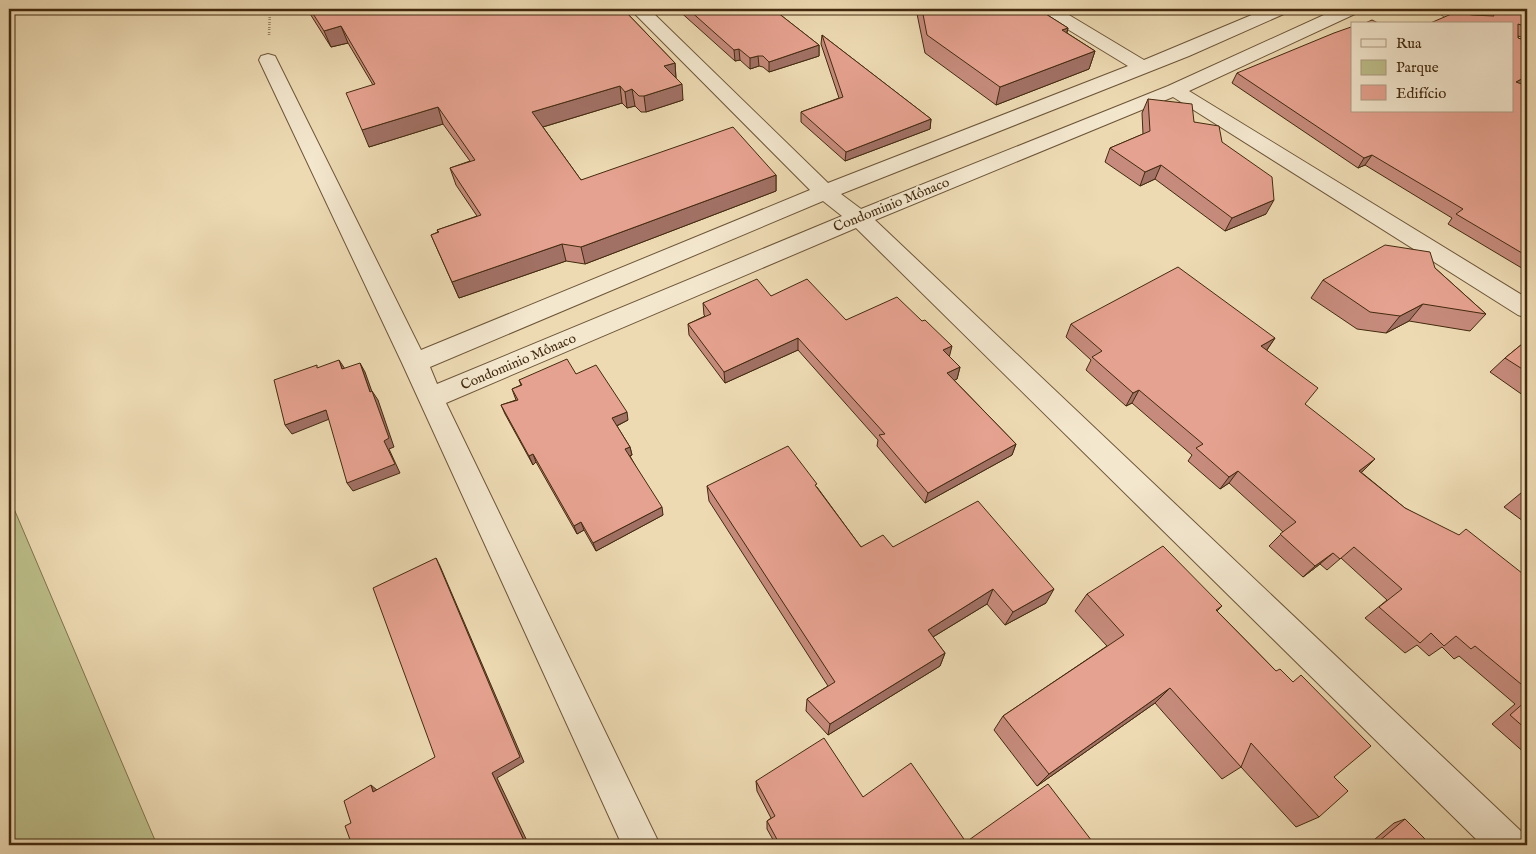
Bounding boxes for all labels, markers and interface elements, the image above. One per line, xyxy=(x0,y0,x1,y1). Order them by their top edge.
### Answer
legend xyxy=(1351,22,1514,112)
text: Rua xyxy=(1396,34,1422,53)
text: Parque xyxy=(1396,58,1439,77)
text: Edifício xyxy=(1396,84,1446,103)
street label: Condominio Mônaco xyxy=(831,173,953,236)
street label: Condominio Mônaco xyxy=(458,329,579,394)

